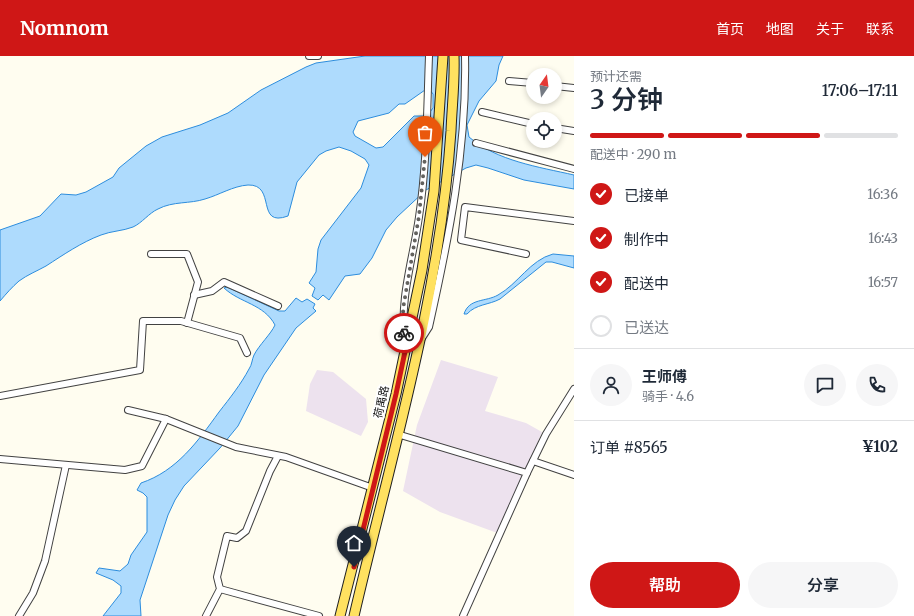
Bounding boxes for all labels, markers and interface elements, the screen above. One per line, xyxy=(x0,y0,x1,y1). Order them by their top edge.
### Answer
text: Nomnom xyxy=(20,16,109,40)
text: 首页 xyxy=(716,20,744,38)
text: 地图 xyxy=(766,20,794,38)
text: 关于 xyxy=(816,20,844,38)
text: 联系 xyxy=(866,20,894,38)
north arrow xyxy=(526,68,562,104)
map controls xyxy=(526,68,562,148)
text: 预计还需 xyxy=(590,68,642,85)
text: 17:06–17:11 xyxy=(822,81,898,100)
text: 3 分钟 xyxy=(590,83,663,116)
button: locate xyxy=(526,112,562,148)
pin xyxy=(408,116,442,157)
icon: bag xyxy=(414,122,436,144)
text: 配送中 · 290 m xyxy=(590,146,676,163)
icon: check xyxy=(590,183,612,205)
text: 已接单 xyxy=(624,186,669,205)
text: 16:36 xyxy=(867,186,898,203)
icon: check xyxy=(590,227,612,249)
text: 制作中 xyxy=(624,230,669,249)
text: 16:43 xyxy=(868,230,898,247)
icon: check xyxy=(590,271,612,293)
text: 配送中 xyxy=(624,274,669,293)
text: 16:57 xyxy=(868,274,898,291)
courier xyxy=(384,313,424,353)
text: 已送达 xyxy=(624,318,669,337)
icon: bike xyxy=(393,322,415,344)
button: person xyxy=(590,364,632,406)
button: chat xyxy=(804,364,846,406)
button: phone xyxy=(856,364,898,406)
text: 王师傅 xyxy=(642,367,687,386)
street label: 荷禹路 xyxy=(370,384,392,420)
text: 骑手 · 4.6 xyxy=(642,388,694,405)
text: ¥102 xyxy=(862,437,898,456)
text: 订单 #8565 xyxy=(590,438,668,457)
pin xyxy=(337,526,371,567)
icon: home xyxy=(343,532,365,554)
button: 帮助 xyxy=(590,562,740,608)
button: 分享 xyxy=(748,562,898,608)

